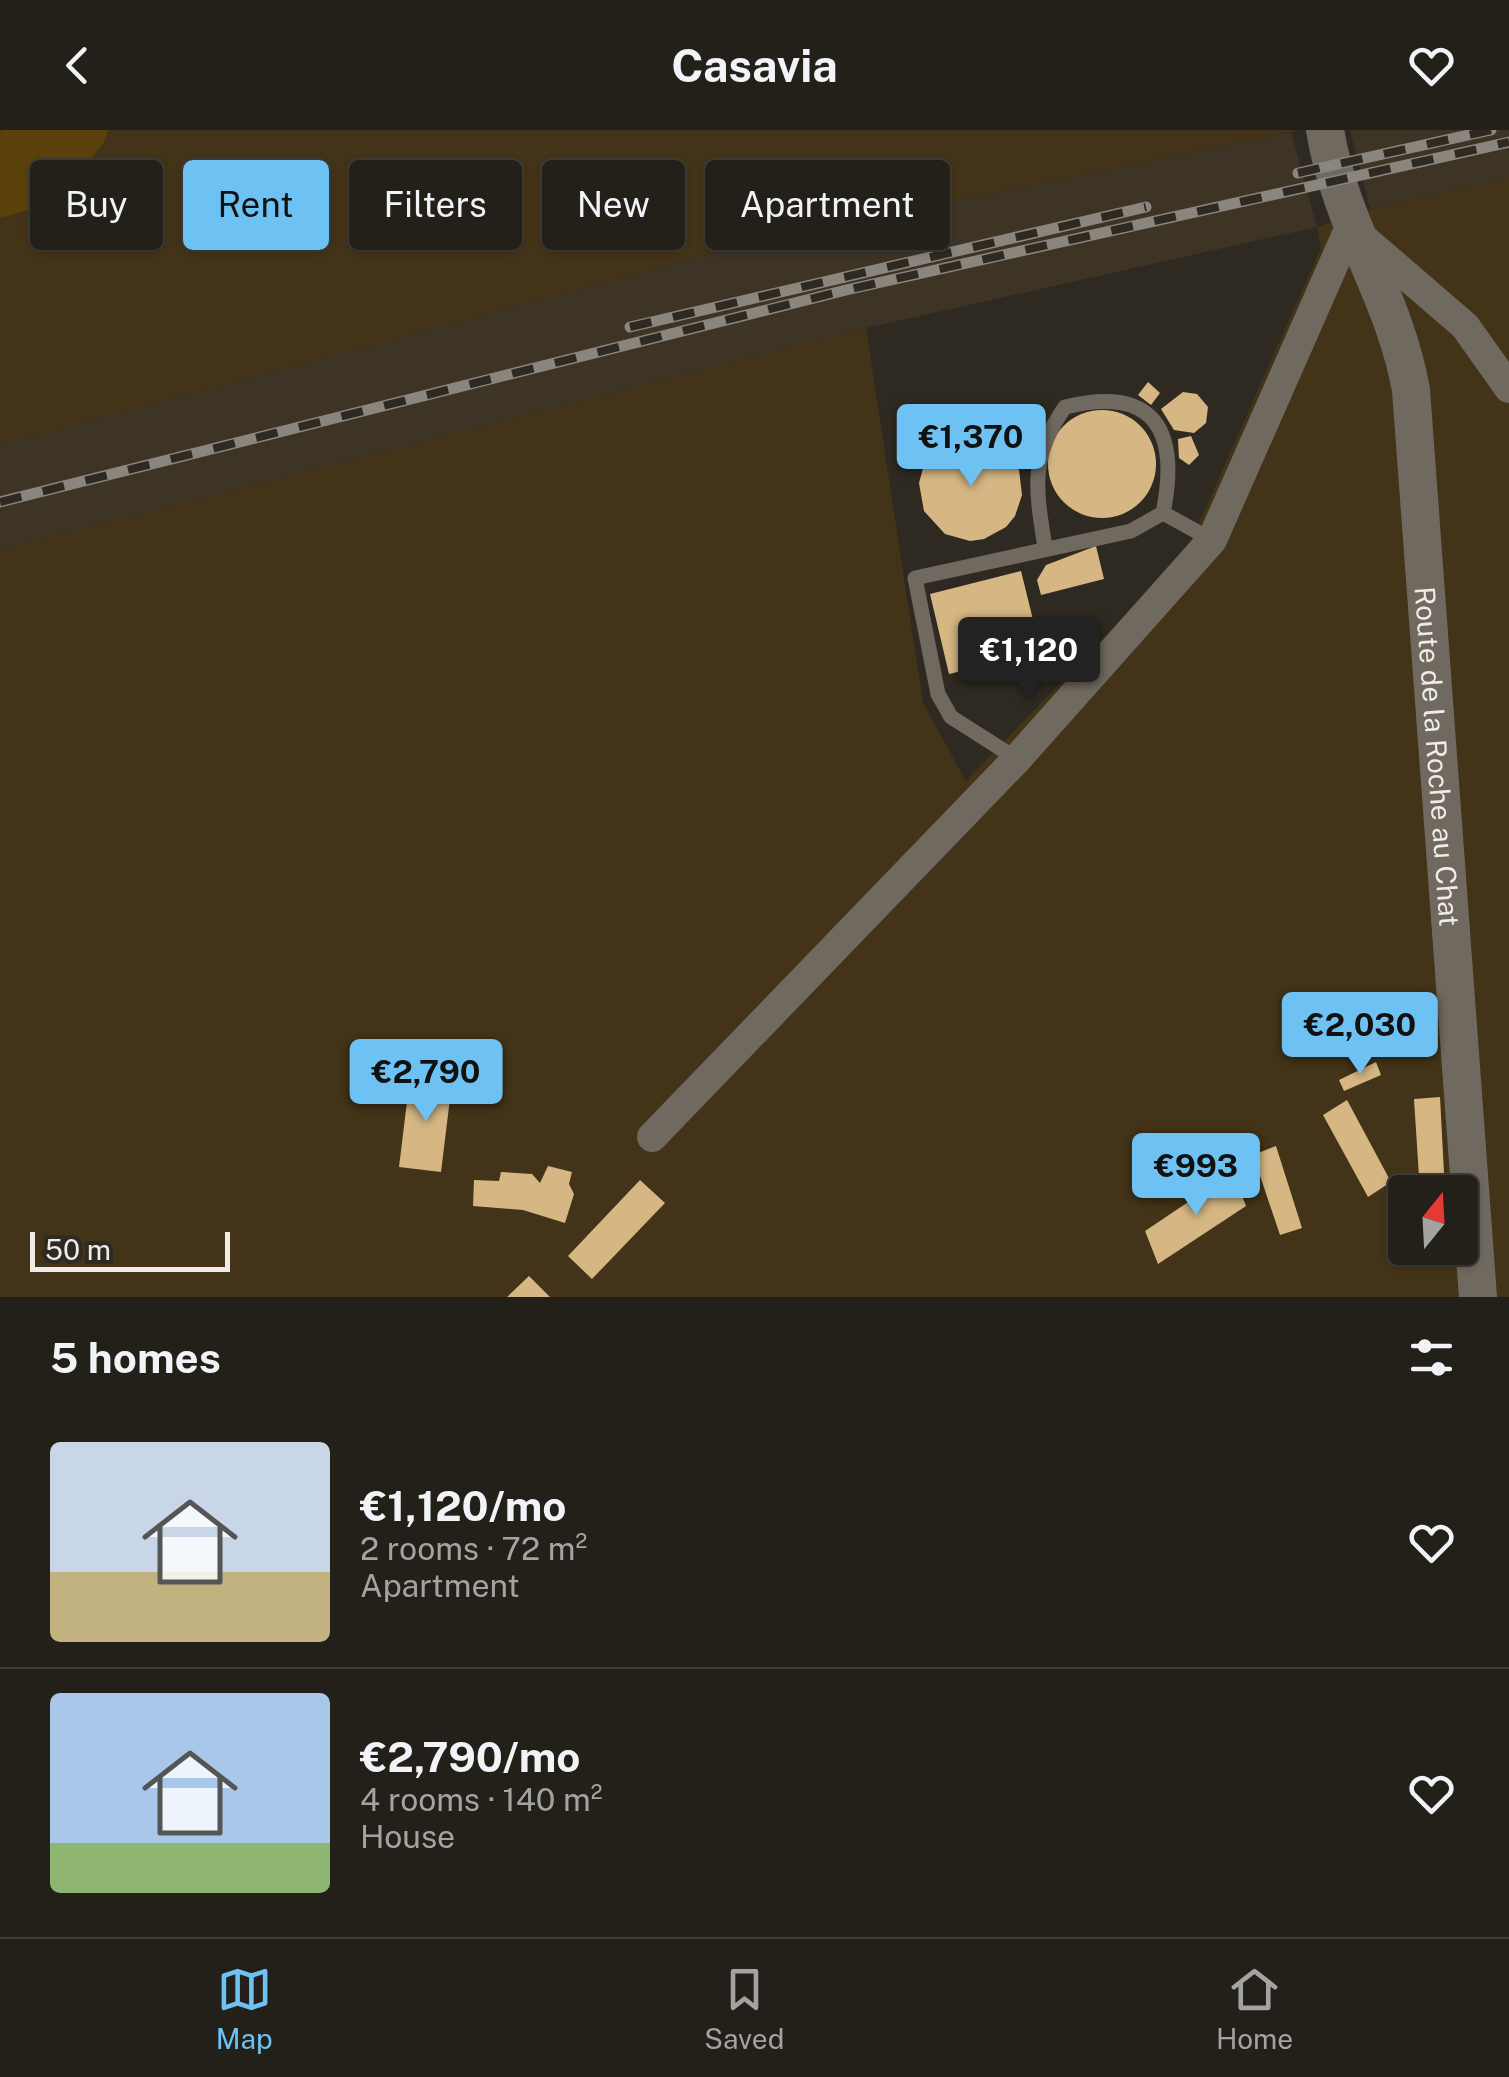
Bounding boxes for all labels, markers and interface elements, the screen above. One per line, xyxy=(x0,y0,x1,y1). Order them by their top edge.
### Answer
icon: back xyxy=(50,38,105,93)
icon: heart xyxy=(1404,38,1459,93)
text: Casavia xyxy=(671,39,838,92)
chip: Buy xyxy=(30,160,163,250)
chip: Rent xyxy=(183,160,329,250)
chip: Filters xyxy=(349,160,522,250)
chip: New xyxy=(542,160,685,250)
chip: Apartment xyxy=(705,160,950,250)
pin: €1,370 xyxy=(890,404,1052,489)
text: €1,370 xyxy=(919,418,1023,455)
street label: Route de la Roche au Chat xyxy=(1409,585,1467,928)
pin: €1,120 xyxy=(948,617,1110,702)
text: €1,120 xyxy=(980,631,1078,668)
pin: €2,030 xyxy=(1279,992,1441,1077)
text: €2,030 xyxy=(1304,1006,1416,1043)
pin: €2,790 xyxy=(345,1039,507,1124)
text: €2,790 xyxy=(372,1053,480,1090)
pin: €993 xyxy=(1137,1133,1255,1218)
text: €993 xyxy=(1154,1147,1238,1184)
north arrow xyxy=(1388,1175,1478,1265)
map controls xyxy=(1388,1175,1478,1265)
scale bar xyxy=(30,1227,230,1272)
text: 50 m xyxy=(45,1233,111,1266)
icon: filters xyxy=(1404,1330,1459,1385)
text: 5 homes xyxy=(50,1333,221,1382)
text: €1,120/mo xyxy=(360,1481,566,1530)
icon: home xyxy=(130,1482,250,1602)
icon: heart xyxy=(1404,1515,1459,1570)
text: 2 rooms · 72 m² xyxy=(360,1530,587,1567)
text: Apartment xyxy=(360,1567,520,1604)
text: €2,790/mo xyxy=(360,1732,581,1781)
icon: home xyxy=(130,1733,250,1853)
icon: heart xyxy=(1404,1766,1459,1821)
text: 4 rooms · 140 m² xyxy=(360,1781,603,1818)
text: House xyxy=(360,1818,455,1855)
tab: Map xyxy=(216,1962,273,2055)
tab: Saved xyxy=(704,1962,784,2055)
tab: Home xyxy=(1216,1962,1293,2055)

